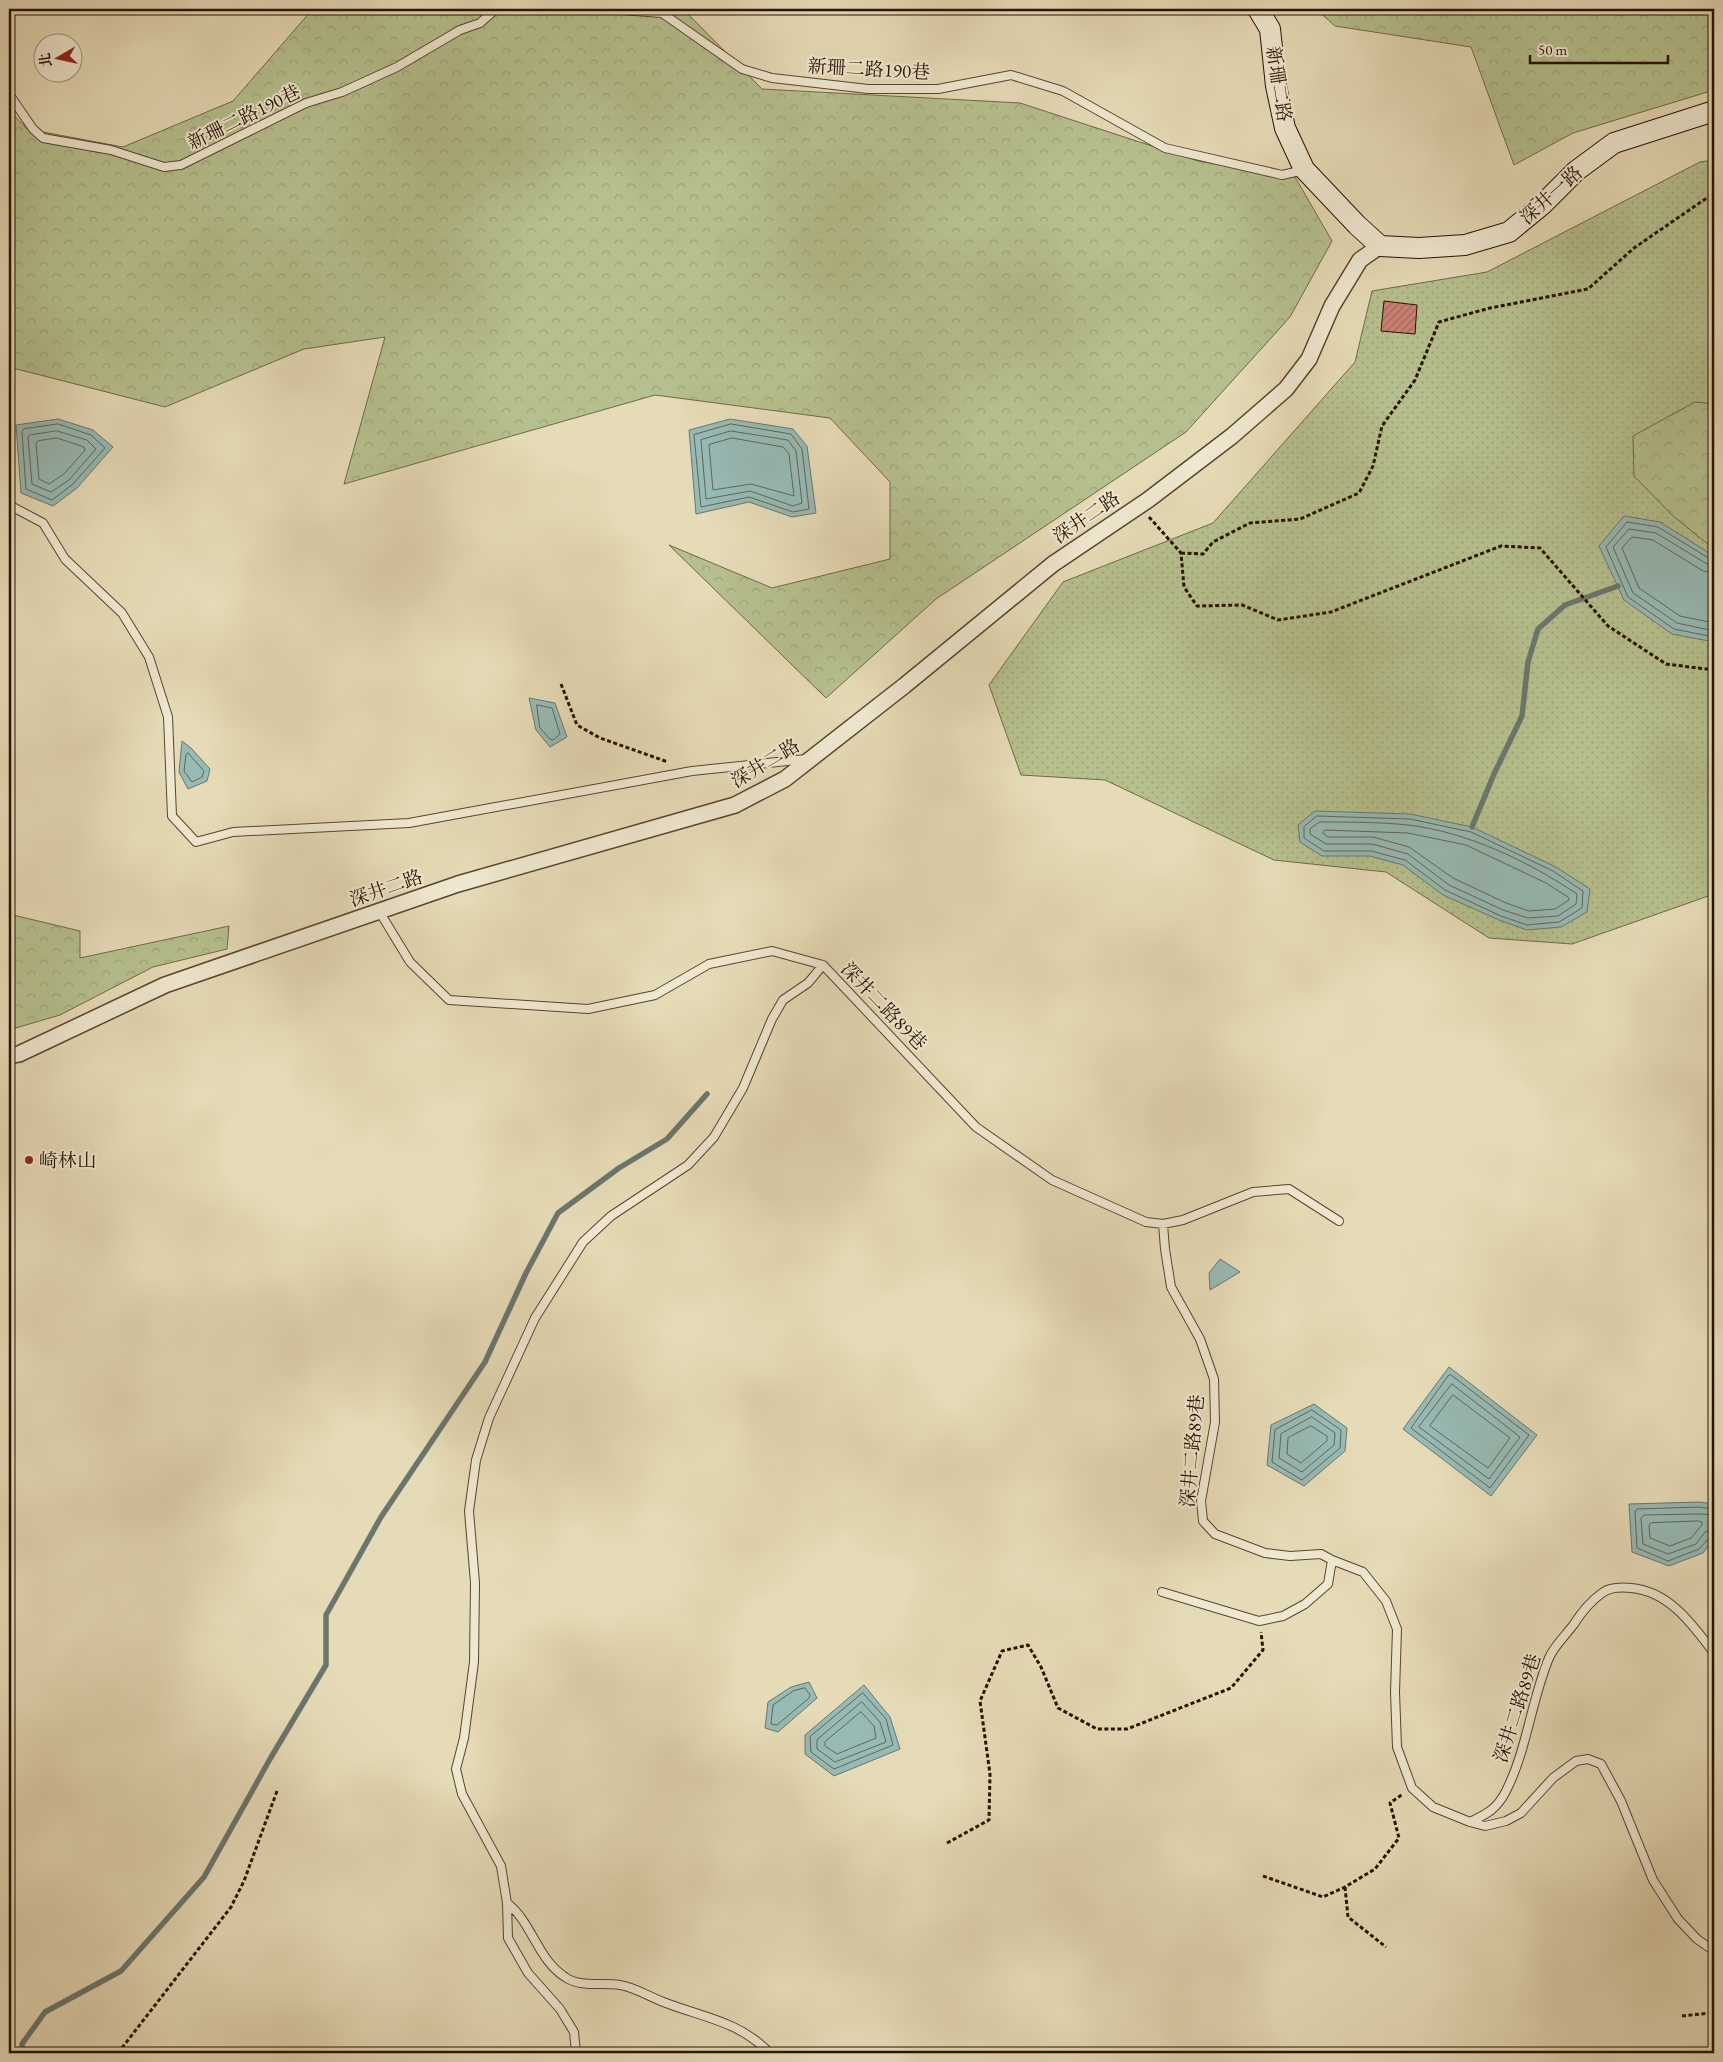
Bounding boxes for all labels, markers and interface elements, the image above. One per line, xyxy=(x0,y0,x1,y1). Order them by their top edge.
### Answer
north arrow xyxy=(32,32,82,82)
scale bar xyxy=(1530,32,1668,64)
text: 50 m xyxy=(1538,40,1567,59)
street label: 新珊二路 xyxy=(1261,45,1297,123)
text: 北 xyxy=(35,52,55,68)
street label: 新珊二路190巷 xyxy=(807,53,931,85)
street label: 新珊二路190巷 xyxy=(184,79,304,155)
street label: 深井一路 xyxy=(1514,160,1588,230)
street label: 深井二路 xyxy=(1048,485,1124,549)
street label: 深井二路 xyxy=(726,733,804,793)
street label: 深井二路 xyxy=(346,864,426,912)
street label: 深井二路89巷 xyxy=(836,957,932,1055)
place label: 崎林山 xyxy=(39,1148,96,1173)
marker: 崎林山 xyxy=(23,1154,35,1166)
street label: 深井二路89巷 xyxy=(1175,1394,1209,1508)
street label: 深井二路89巷 xyxy=(1488,1650,1546,1766)

